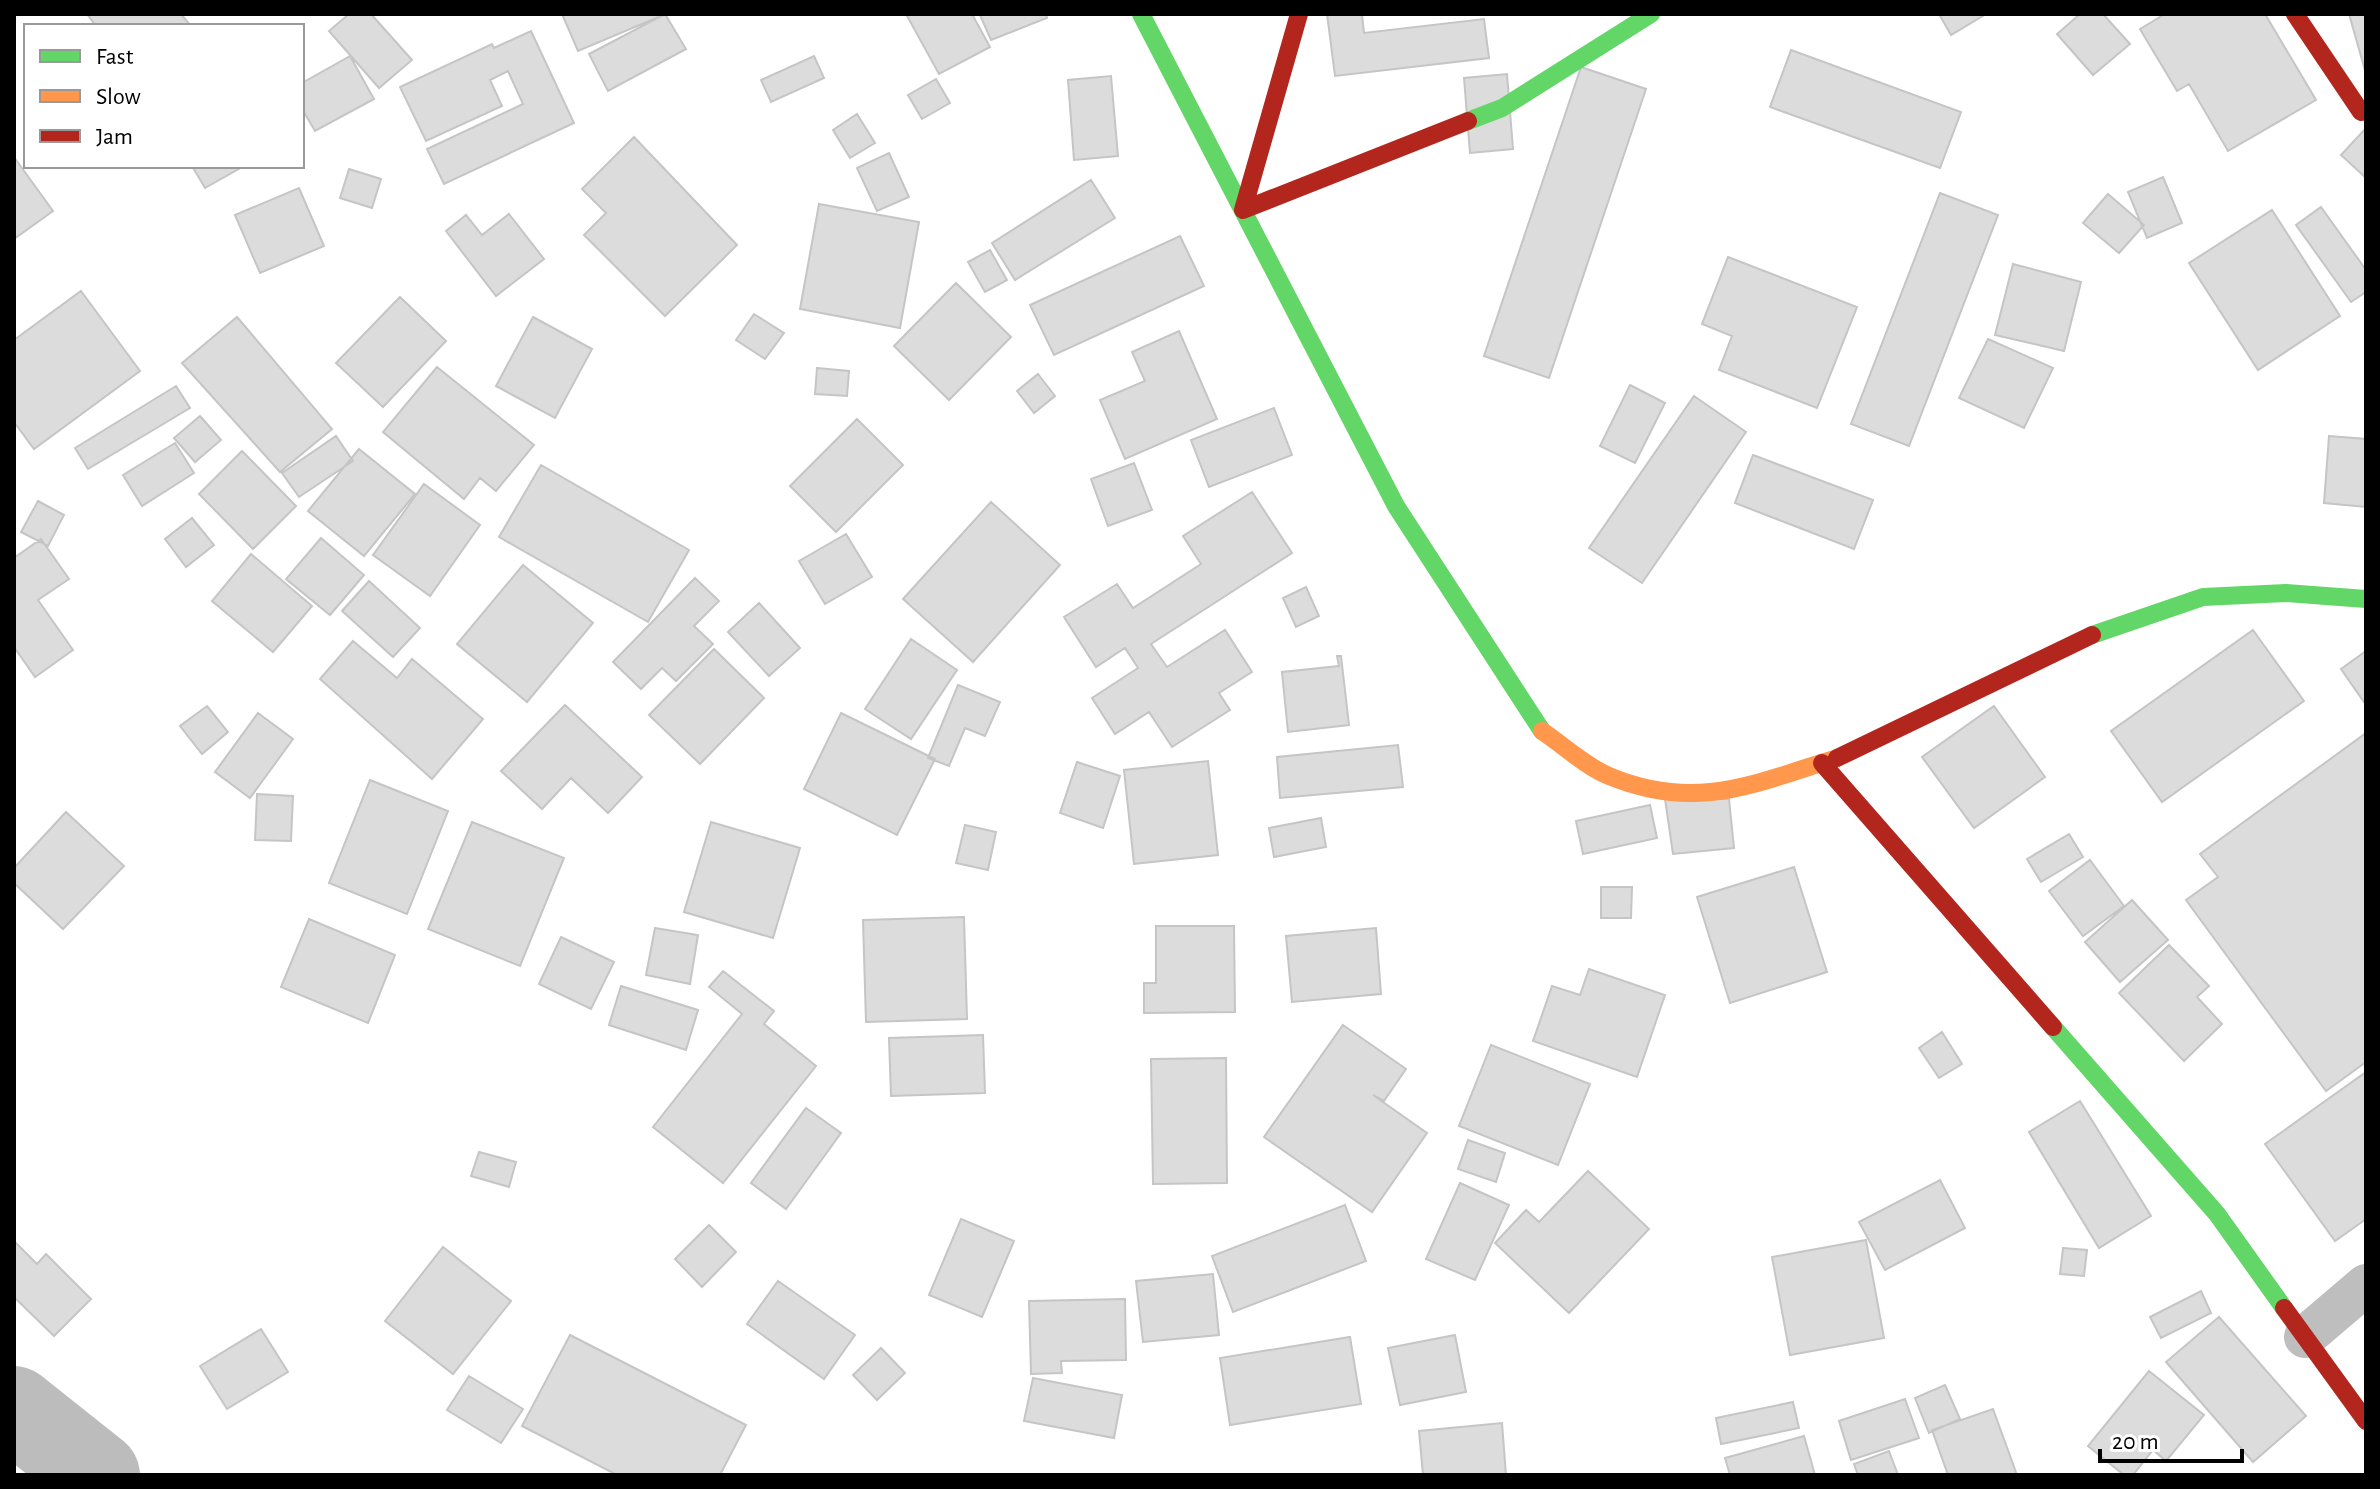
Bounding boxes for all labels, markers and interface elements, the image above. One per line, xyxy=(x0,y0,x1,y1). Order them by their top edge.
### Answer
legend xyxy=(24,24,304,168)
text: Fast xyxy=(96,45,134,69)
text: Slow xyxy=(96,85,141,109)
text: Jam xyxy=(96,125,133,149)
scale bar xyxy=(2100,1413,2242,1463)
text: 20 m xyxy=(2112,1430,2159,1454)

